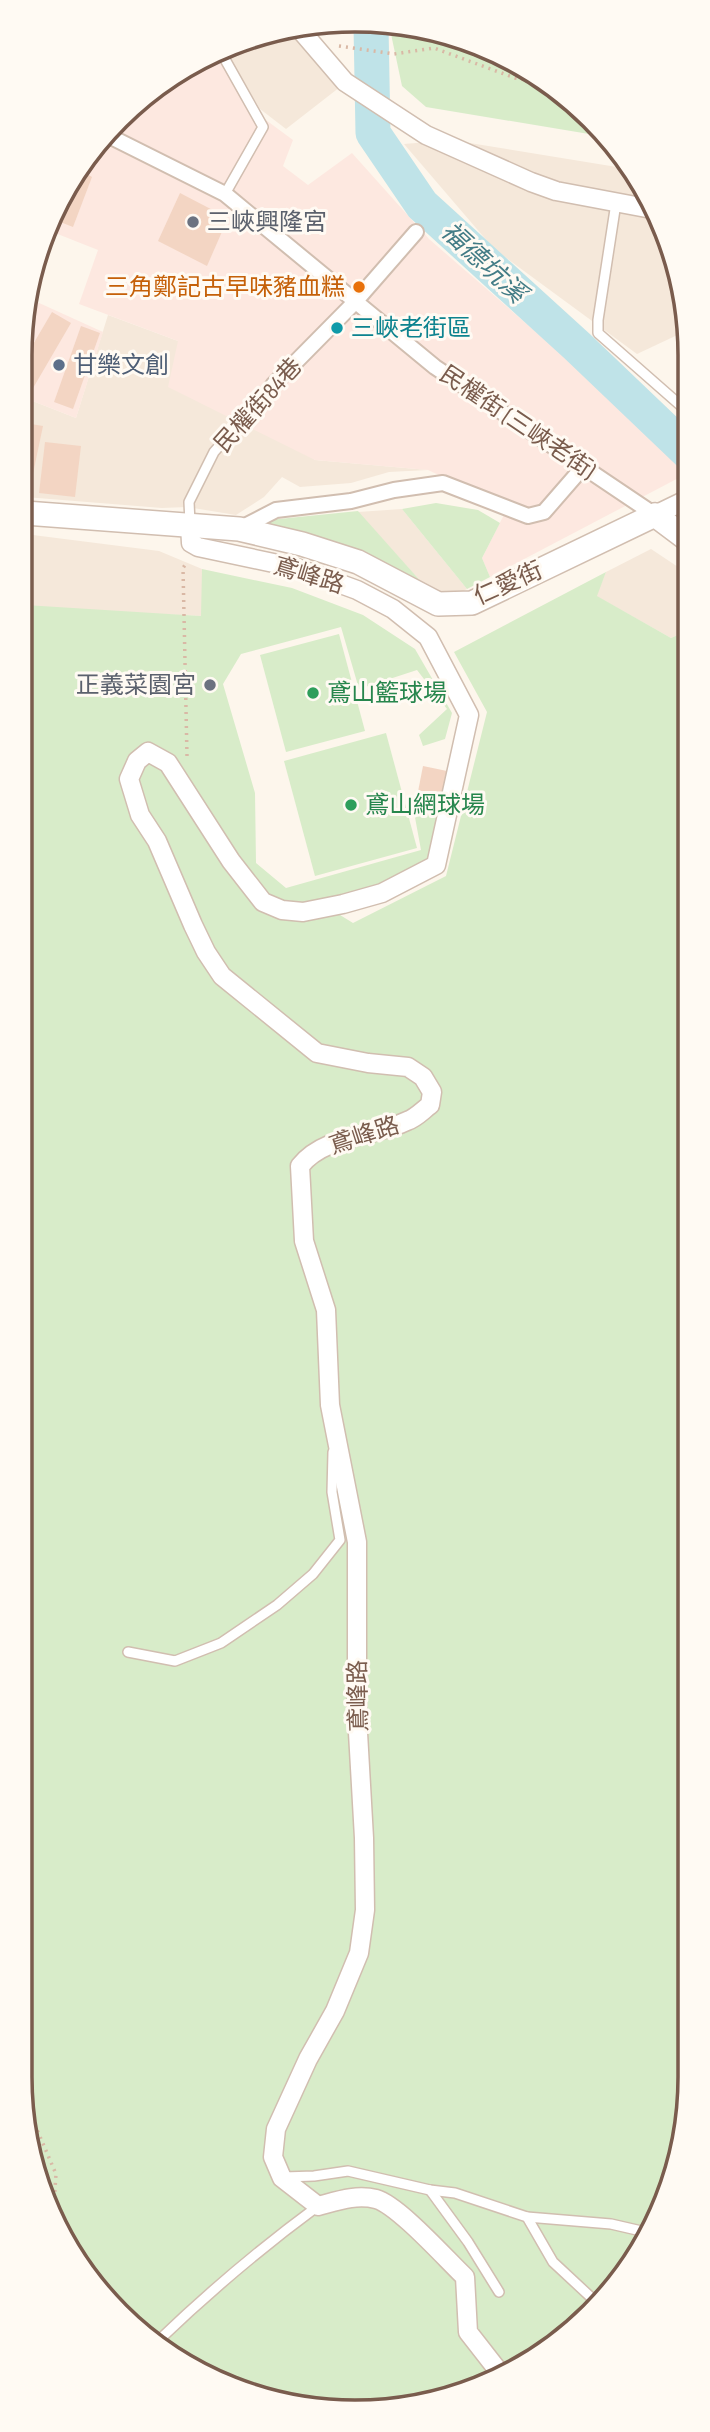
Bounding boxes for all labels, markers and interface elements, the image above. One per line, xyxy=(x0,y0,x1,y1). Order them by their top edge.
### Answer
place label: 三峽興隆宮 xyxy=(207,208,327,237)
marker: 三峽興隆宮 xyxy=(185,214,201,230)
water label: 福德坑溪 xyxy=(434,216,534,313)
place label: 三角鄭記古早味豬血糕 xyxy=(105,273,345,302)
marker: 三角鄭記古早味豬血糕 xyxy=(351,279,367,295)
place label: 三峽老街區 xyxy=(351,314,471,343)
marker: 三峽老街區 xyxy=(329,320,345,336)
place label: 甘樂文創 xyxy=(73,351,169,380)
street label: 民權街84巷 xyxy=(208,352,308,459)
marker: 甘樂文創 xyxy=(51,357,67,373)
street label: 民權街 (三峽老街) xyxy=(434,359,601,485)
street label: 鳶峰路 xyxy=(270,551,348,600)
street label: 仁愛街 xyxy=(469,556,547,611)
place label: 正義菜園宮 xyxy=(76,671,196,700)
marker: 正義菜園宮 xyxy=(202,677,218,693)
place label: 鳶山籃球場 xyxy=(327,679,447,708)
marker: 鳶山籃球場 xyxy=(305,685,321,701)
place label: 鳶山網球場 xyxy=(365,791,485,820)
marker: 鳶山網球場 xyxy=(343,797,359,813)
street label: 鳶峰路 xyxy=(325,1111,403,1160)
street label: 鳶峰路 xyxy=(343,1660,374,1732)

